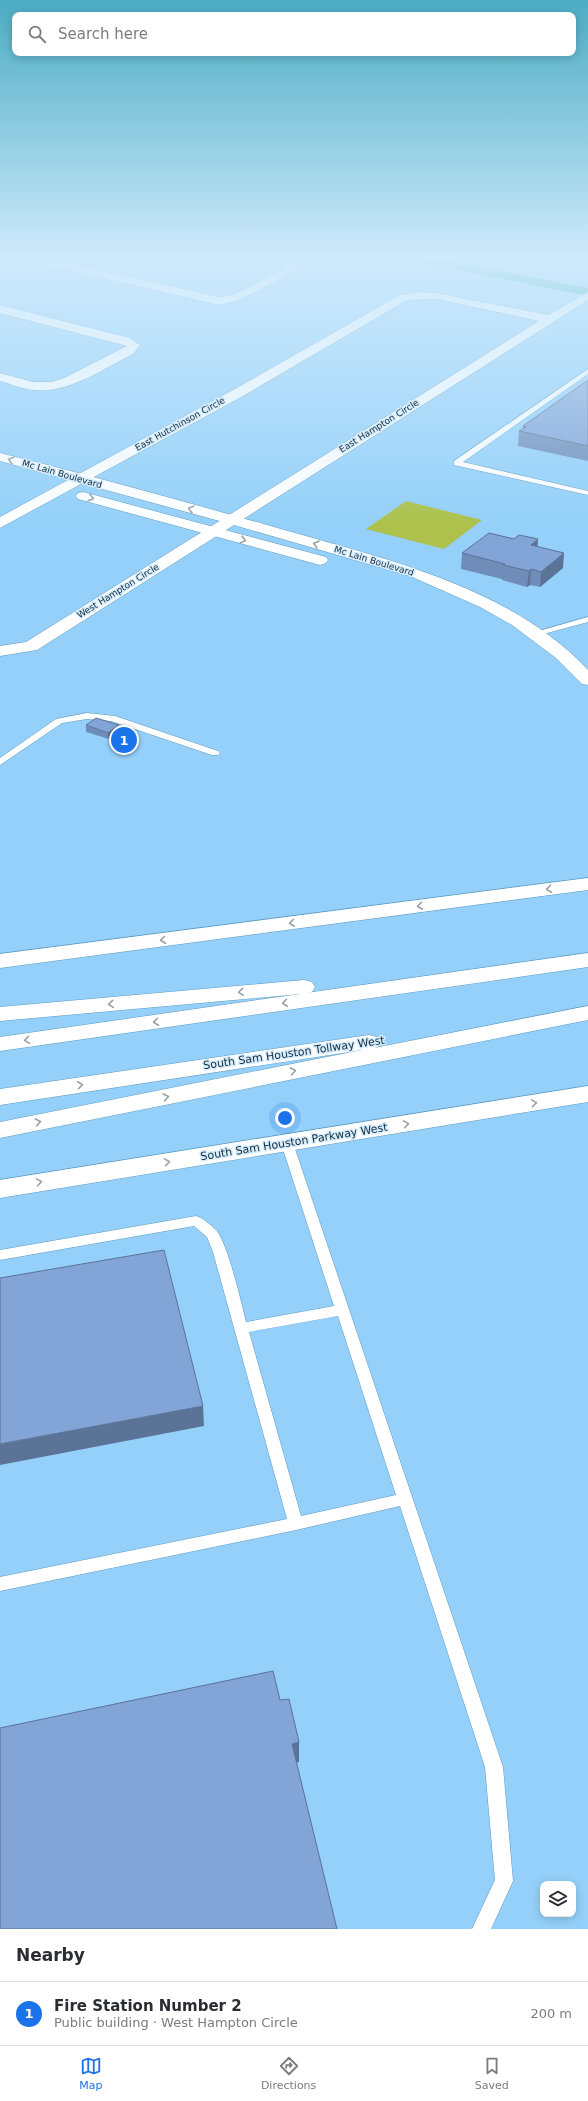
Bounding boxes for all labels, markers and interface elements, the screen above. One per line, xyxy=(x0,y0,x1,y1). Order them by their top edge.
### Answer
search box xyxy=(12,12,576,56)
icon: search xyxy=(26,23,48,45)
text: Search here xyxy=(58,25,148,43)
street label: East Hutchinson Circle xyxy=(133,395,227,453)
street label: East Hampton Circle xyxy=(337,397,421,455)
one-way arrow xyxy=(8,456,15,465)
street label: Mc Lain Boulevard xyxy=(21,458,103,490)
one-way arrow xyxy=(87,493,94,502)
one-way arrow xyxy=(188,505,195,514)
one-way arrow xyxy=(240,536,247,544)
one-way arrow xyxy=(313,540,320,549)
street label: Mc Lain Boulevard xyxy=(333,544,415,578)
street label: West Hampton Circle xyxy=(75,561,161,620)
pin: 1 xyxy=(111,725,137,755)
one-way arrow xyxy=(546,884,552,893)
one-way arrow xyxy=(417,901,423,910)
one-way arrow xyxy=(288,918,295,927)
one-way arrow xyxy=(160,935,166,944)
one-way arrow xyxy=(238,988,244,997)
one-way arrow xyxy=(281,998,288,1007)
one-way arrow xyxy=(108,999,114,1008)
one-way arrow xyxy=(153,1017,159,1026)
street label: South Sam Houston Tollway West xyxy=(202,1034,386,1072)
one-way arrow xyxy=(24,1035,30,1044)
one-way arrow xyxy=(290,1068,296,1076)
one-way arrow xyxy=(77,1081,83,1090)
one-way arrow xyxy=(163,1093,169,1101)
one-way arrow xyxy=(531,1099,537,1108)
your location xyxy=(275,1108,295,1128)
one-way arrow xyxy=(35,1119,41,1127)
one-way arrow xyxy=(403,1120,409,1129)
street label: South Sam Houston Parkway West xyxy=(200,1121,389,1163)
one-way arrow xyxy=(164,1158,170,1167)
one-way arrow xyxy=(35,1179,42,1187)
map controls xyxy=(540,1881,576,1917)
button: layers xyxy=(540,1881,576,1917)
text: Nearby xyxy=(16,1945,85,1965)
text: Fire Station Number 2 xyxy=(54,1997,242,2015)
text: 1 xyxy=(24,2006,34,2021)
text: 200 m xyxy=(530,2006,572,2021)
text: Public building · West Hampton Circle xyxy=(54,2015,298,2030)
tab: Map xyxy=(79,2055,102,2092)
tab: Directions xyxy=(261,2055,316,2092)
tab: Saved xyxy=(475,2055,509,2092)

